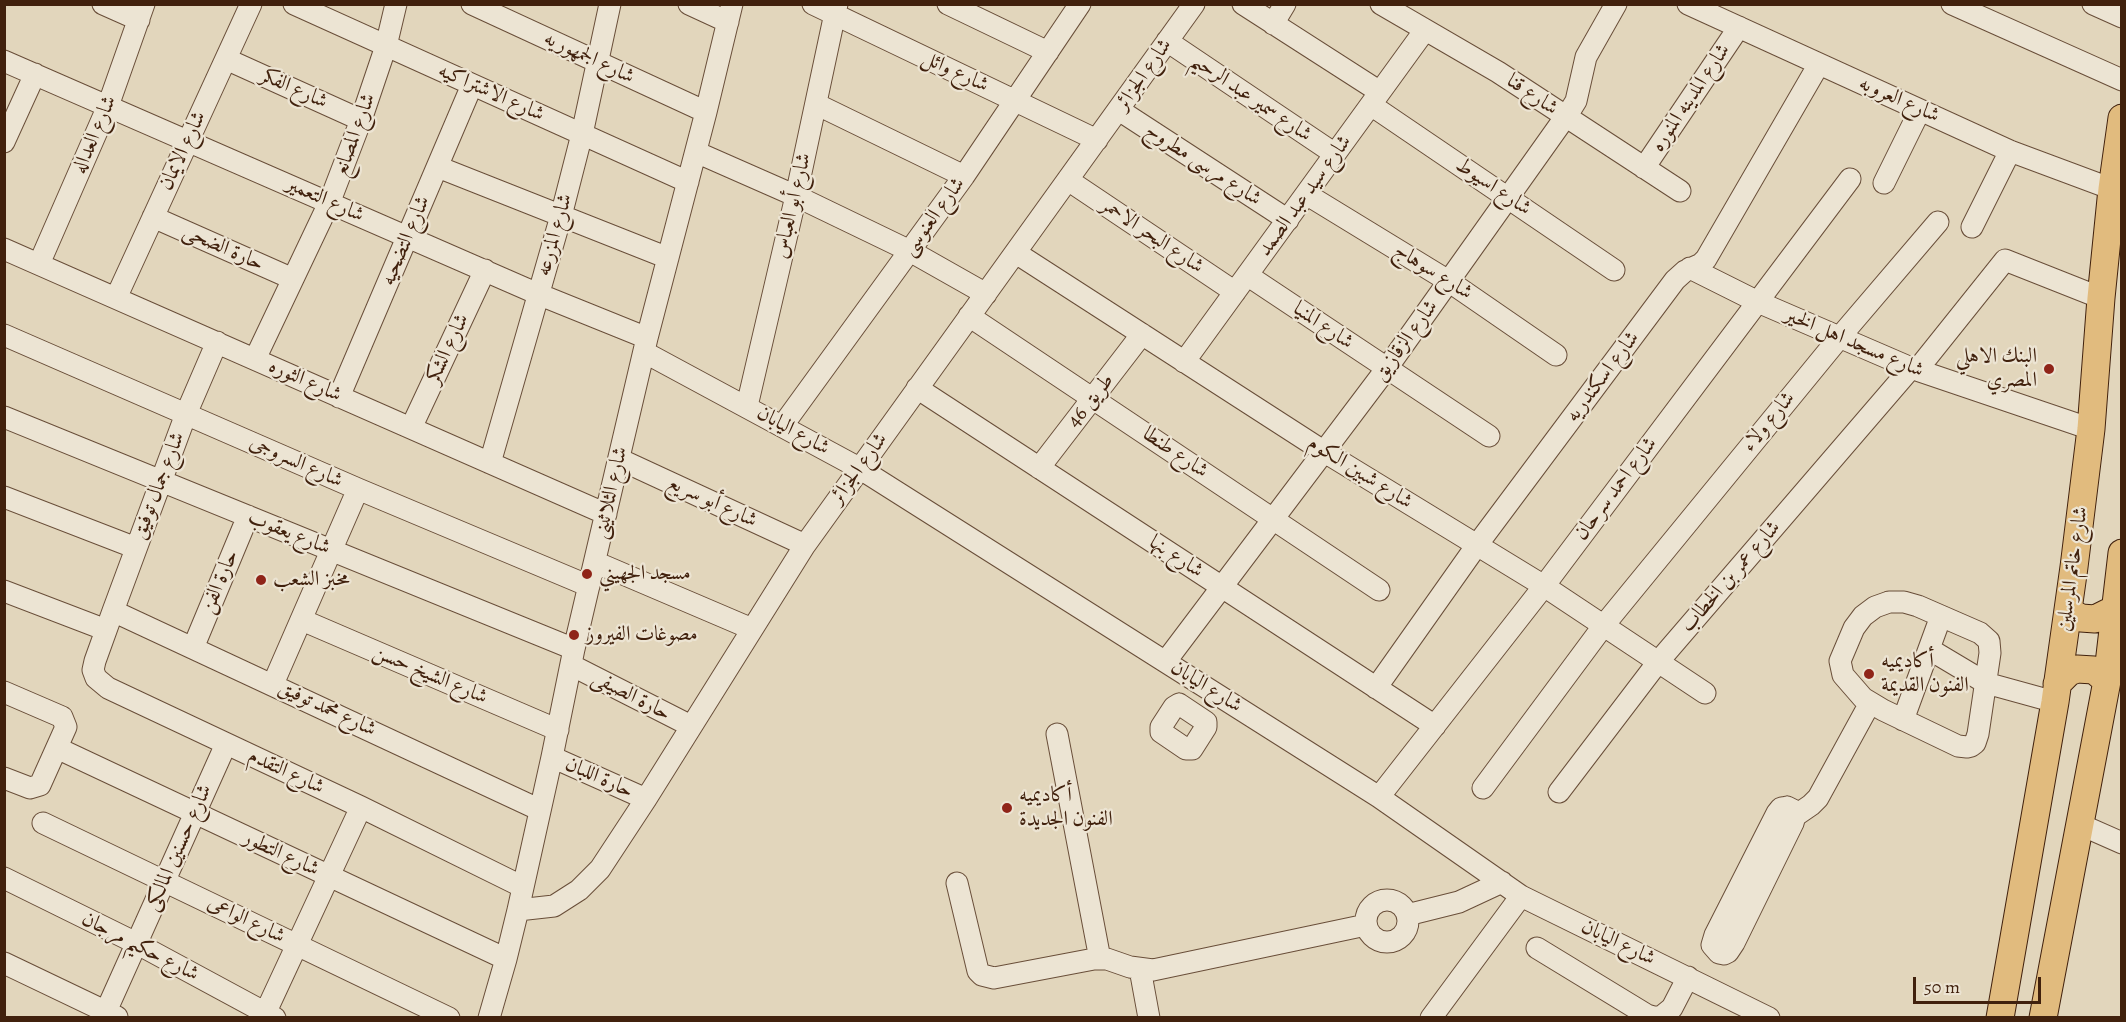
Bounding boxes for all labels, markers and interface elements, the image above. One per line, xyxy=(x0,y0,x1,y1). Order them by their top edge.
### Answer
street label: شارع الجمهوريه xyxy=(540,26,638,90)
street label: شارع الجزائر xyxy=(1110,34,1178,116)
street label: شارع المدينه المنوره xyxy=(1646,39,1736,157)
street label: شارع وائل xyxy=(917,46,993,98)
street label: شارع سمير عبد الرحيم xyxy=(1186,48,1316,148)
street label: شارع الاشتراكيه xyxy=(434,58,548,128)
street label: شارع الفكر xyxy=(257,63,331,115)
street label: شارع قنا xyxy=(1501,69,1563,121)
street label: شارع العروبه xyxy=(1855,71,1943,129)
street label: شارع المصانع xyxy=(328,90,382,180)
street label: شارع العداله xyxy=(67,92,123,178)
street label: شارع الايمان xyxy=(154,107,212,195)
street label: شارع مرسى مطروح xyxy=(1140,118,1266,212)
street label: شارع سيد عبد الصمد xyxy=(1253,130,1357,262)
street label: شارع أبو العباس xyxy=(769,151,817,261)
street label: شارع اسيوط xyxy=(1450,152,1536,222)
street label: شارع التعمير xyxy=(282,172,368,228)
street label: شارع العنوسى xyxy=(897,173,971,261)
street label: شارع المزرعه xyxy=(531,191,579,279)
street label: شارع التضحيه xyxy=(376,192,436,290)
street label: شارع البحر الاحمر xyxy=(1096,192,1208,280)
street label: حارة الضحى xyxy=(178,219,268,277)
street label: شارع سوهاج xyxy=(1389,238,1477,306)
street label: شارع الزقازيق xyxy=(1368,295,1444,387)
street label: شارع المنيا xyxy=(1288,297,1358,355)
street label: شارع مسجد اهل الخير xyxy=(1781,302,1927,384)
street label: شارع الشكر xyxy=(421,310,475,388)
street label: شارع اسكندريه xyxy=(1561,327,1645,427)
place label: البنك الاهلي المصري xyxy=(1956,344,2037,394)
street label: شارع الثوره xyxy=(265,354,345,408)
marker: البنك الاهلي المصري xyxy=(2042,362,2056,376)
street label: طريق 46 xyxy=(1062,369,1120,433)
street label: شارع ولاء xyxy=(1737,387,1801,457)
street label: شارع اليابان xyxy=(752,401,834,461)
street label: شارع طنطا xyxy=(1137,422,1213,484)
street label: شارع الجزائر xyxy=(825,428,893,510)
street label: شارع جمال توفيق xyxy=(127,429,191,543)
street label: شارع السروجى xyxy=(245,430,347,494)
street label: شارع شبين الكوم xyxy=(1303,431,1417,515)
street label: شارع احمد سرحان xyxy=(1569,432,1663,546)
street label: شارع الثلاثينى xyxy=(588,444,634,542)
street label: شارع أبو سريع xyxy=(663,470,761,534)
street label: شارع يعقوب xyxy=(244,505,334,561)
street label: شارع خاتم المرسلين xyxy=(2052,505,2094,633)
street label: شارع عمر بن الخطاب xyxy=(1675,516,1787,638)
street label: شارع بنها xyxy=(1144,530,1208,584)
street label: حارة الفن xyxy=(195,546,245,618)
place label: مسجد الجهيني xyxy=(599,561,691,587)
place label: مخبز الشعب xyxy=(273,567,350,593)
marker: مسجد الجهيني xyxy=(580,567,594,581)
marker: مخبز الشعب xyxy=(254,573,268,587)
place label: مصوغات الفيروز xyxy=(586,622,698,648)
marker: مصوغات الفيروز xyxy=(567,628,581,642)
street label: شارع الشيخ حسن xyxy=(369,640,491,710)
place label: أكاديميه الفنون القديمة xyxy=(1881,649,1969,699)
street label: شارع اليابان xyxy=(1166,655,1246,719)
street label: حارة الصيفى xyxy=(587,665,675,727)
marker: أكاديميه الفنون القديمة xyxy=(1862,667,1876,681)
street label: شارع محمد توفيق xyxy=(274,675,380,743)
street label: شارع التقدم xyxy=(244,743,328,801)
street label: حارة اللبان xyxy=(561,752,637,804)
street label: شارع حسنين المالكى xyxy=(140,781,218,915)
place label: أكاديميه الفنون الجديدة xyxy=(1019,783,1113,833)
marker: أكاديميه الفنون الجديدة xyxy=(1000,801,1014,815)
street label: شارع التطور xyxy=(239,825,323,883)
street label: شارع الواعى xyxy=(203,890,289,950)
street label: شارع حكيم مرجان xyxy=(77,907,203,987)
street label: شارع اليابان xyxy=(1577,914,1659,972)
scale bar xyxy=(1916,965,2044,1003)
text: 50 m xyxy=(1924,975,1960,999)

